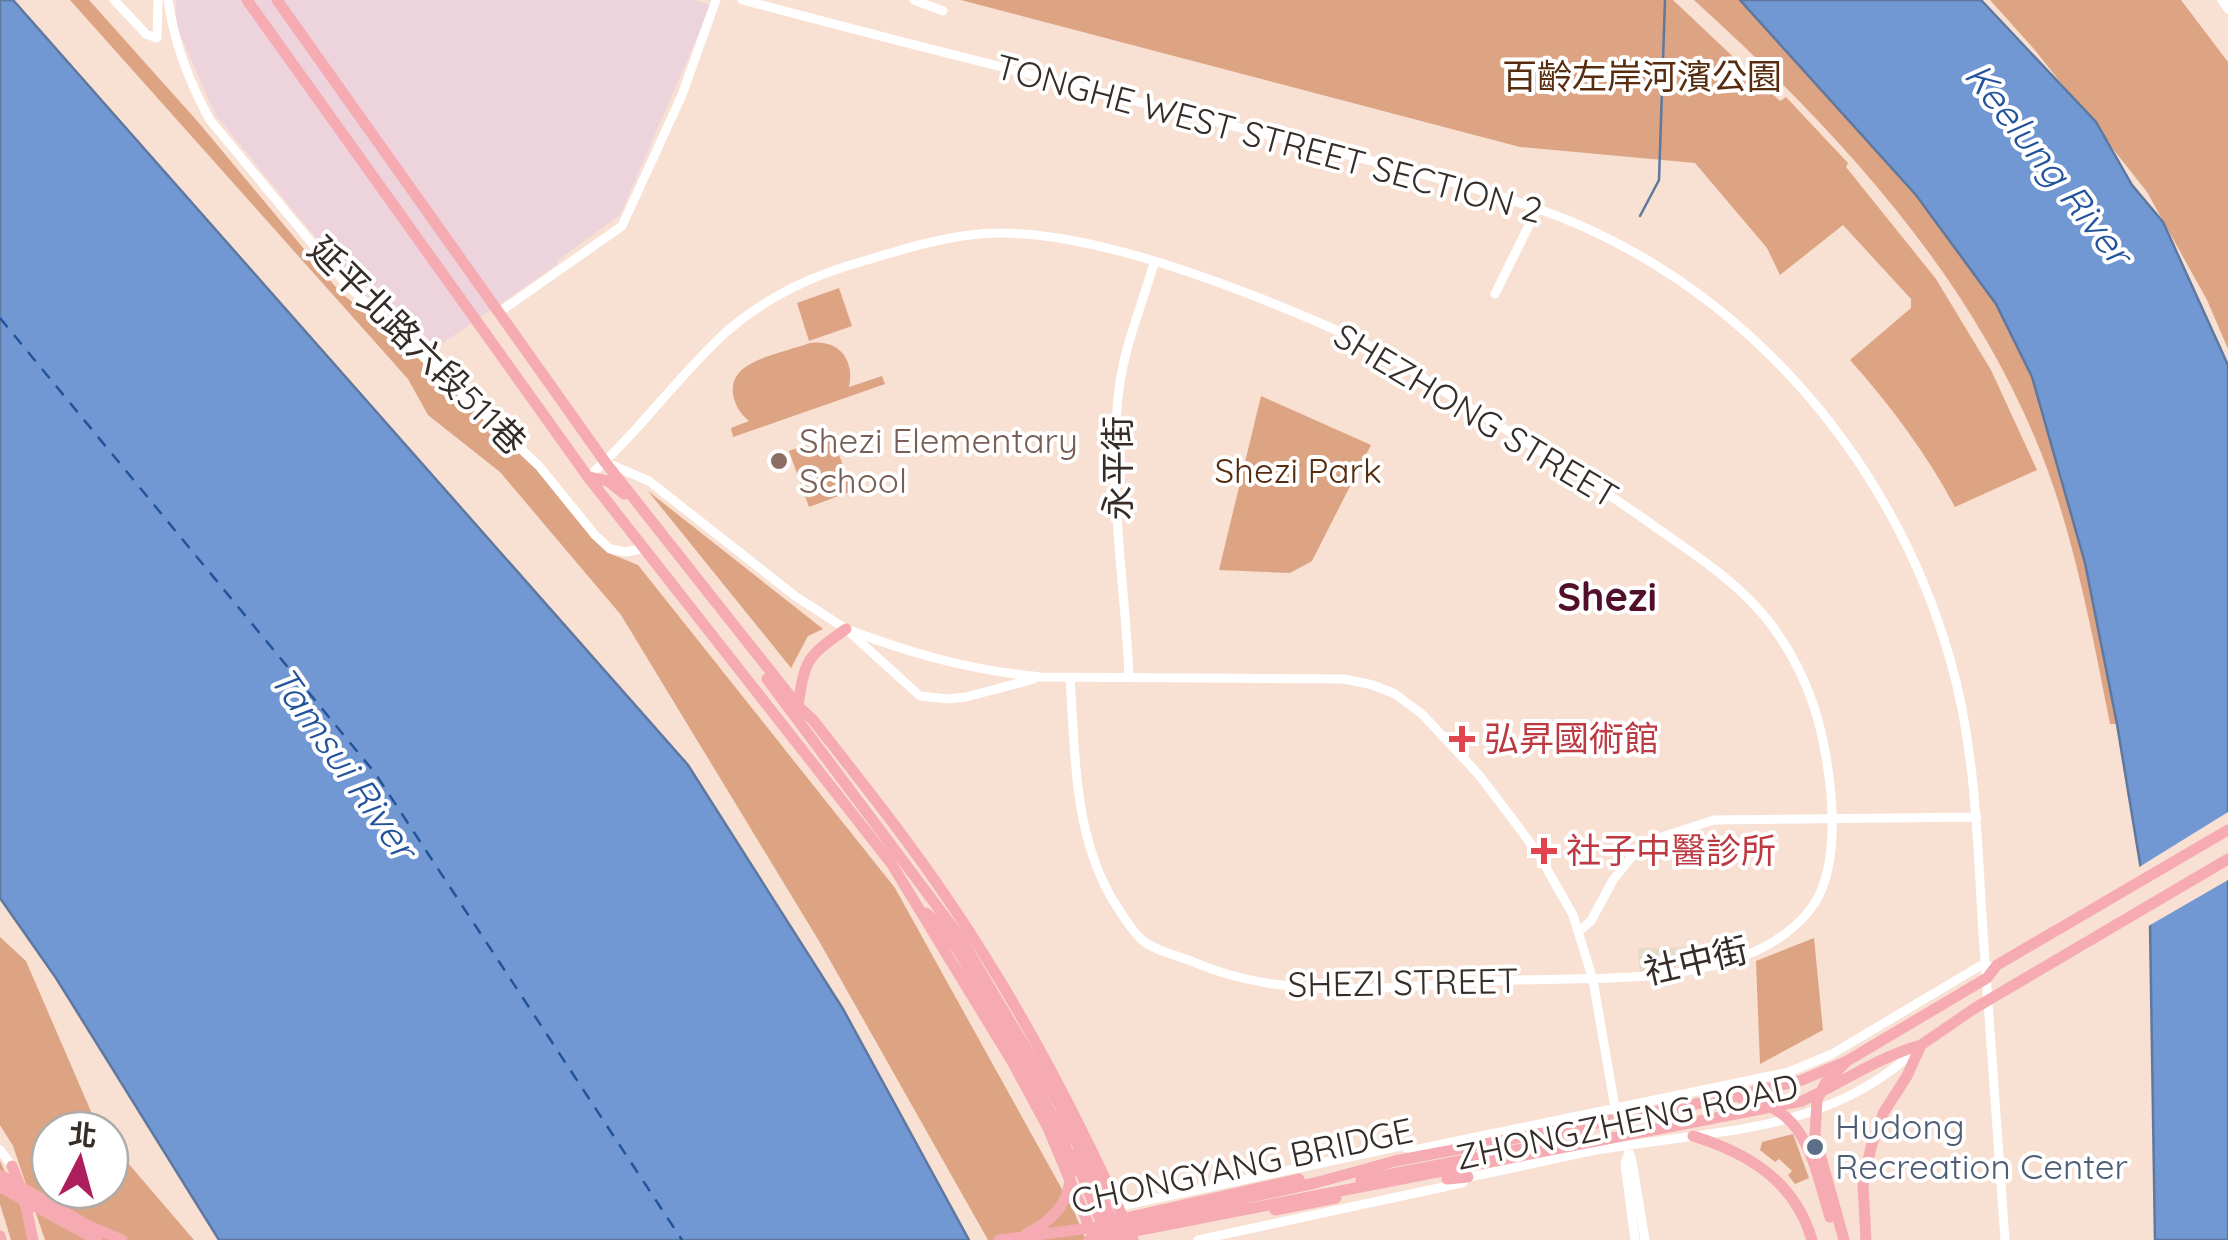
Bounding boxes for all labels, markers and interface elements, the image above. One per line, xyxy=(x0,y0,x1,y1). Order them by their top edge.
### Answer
street label: TONGHE WEST STREET SECTION 2 xyxy=(991,44,1547,232)
water label: Keelung River xyxy=(1955,53,2145,278)
park label: 百齡左岸河濱公園 xyxy=(1502,54,1782,98)
street label: 延平北路六段511巷 xyxy=(300,227,536,463)
street label: SHEZHONG STREET xyxy=(1326,313,1627,517)
street label: 永平街 xyxy=(1095,415,1139,521)
place label: Shezi Elementary School xyxy=(799,418,1078,502)
park label: Shezi Park xyxy=(1214,448,1382,492)
marker: Shezi Elementary School xyxy=(768,450,790,472)
district label: Shezi xyxy=(1557,571,1657,621)
water label: Tamsui River xyxy=(260,657,430,872)
place label: 弘昇國術館 xyxy=(1484,716,1659,760)
marker: 弘昇國術館 xyxy=(1449,726,1475,752)
place label: 社子中醫診所 xyxy=(1566,828,1776,872)
marker: 社子中醫診所 xyxy=(1531,838,1557,864)
street label: 社中街 xyxy=(1640,927,1752,993)
street label: SHEZI STREET xyxy=(1287,958,1519,1006)
street label: ZHONGZHENG ROAD xyxy=(1452,1063,1802,1179)
place label: Hudong Recreation Center xyxy=(1835,1104,2128,1188)
street label: CHONGYANG BRIDGE xyxy=(1067,1107,1417,1223)
north arrow xyxy=(30,1110,130,1210)
text: 北 xyxy=(67,1116,98,1154)
marker: Hudong Recreation Center xyxy=(1804,1136,1826,1158)

